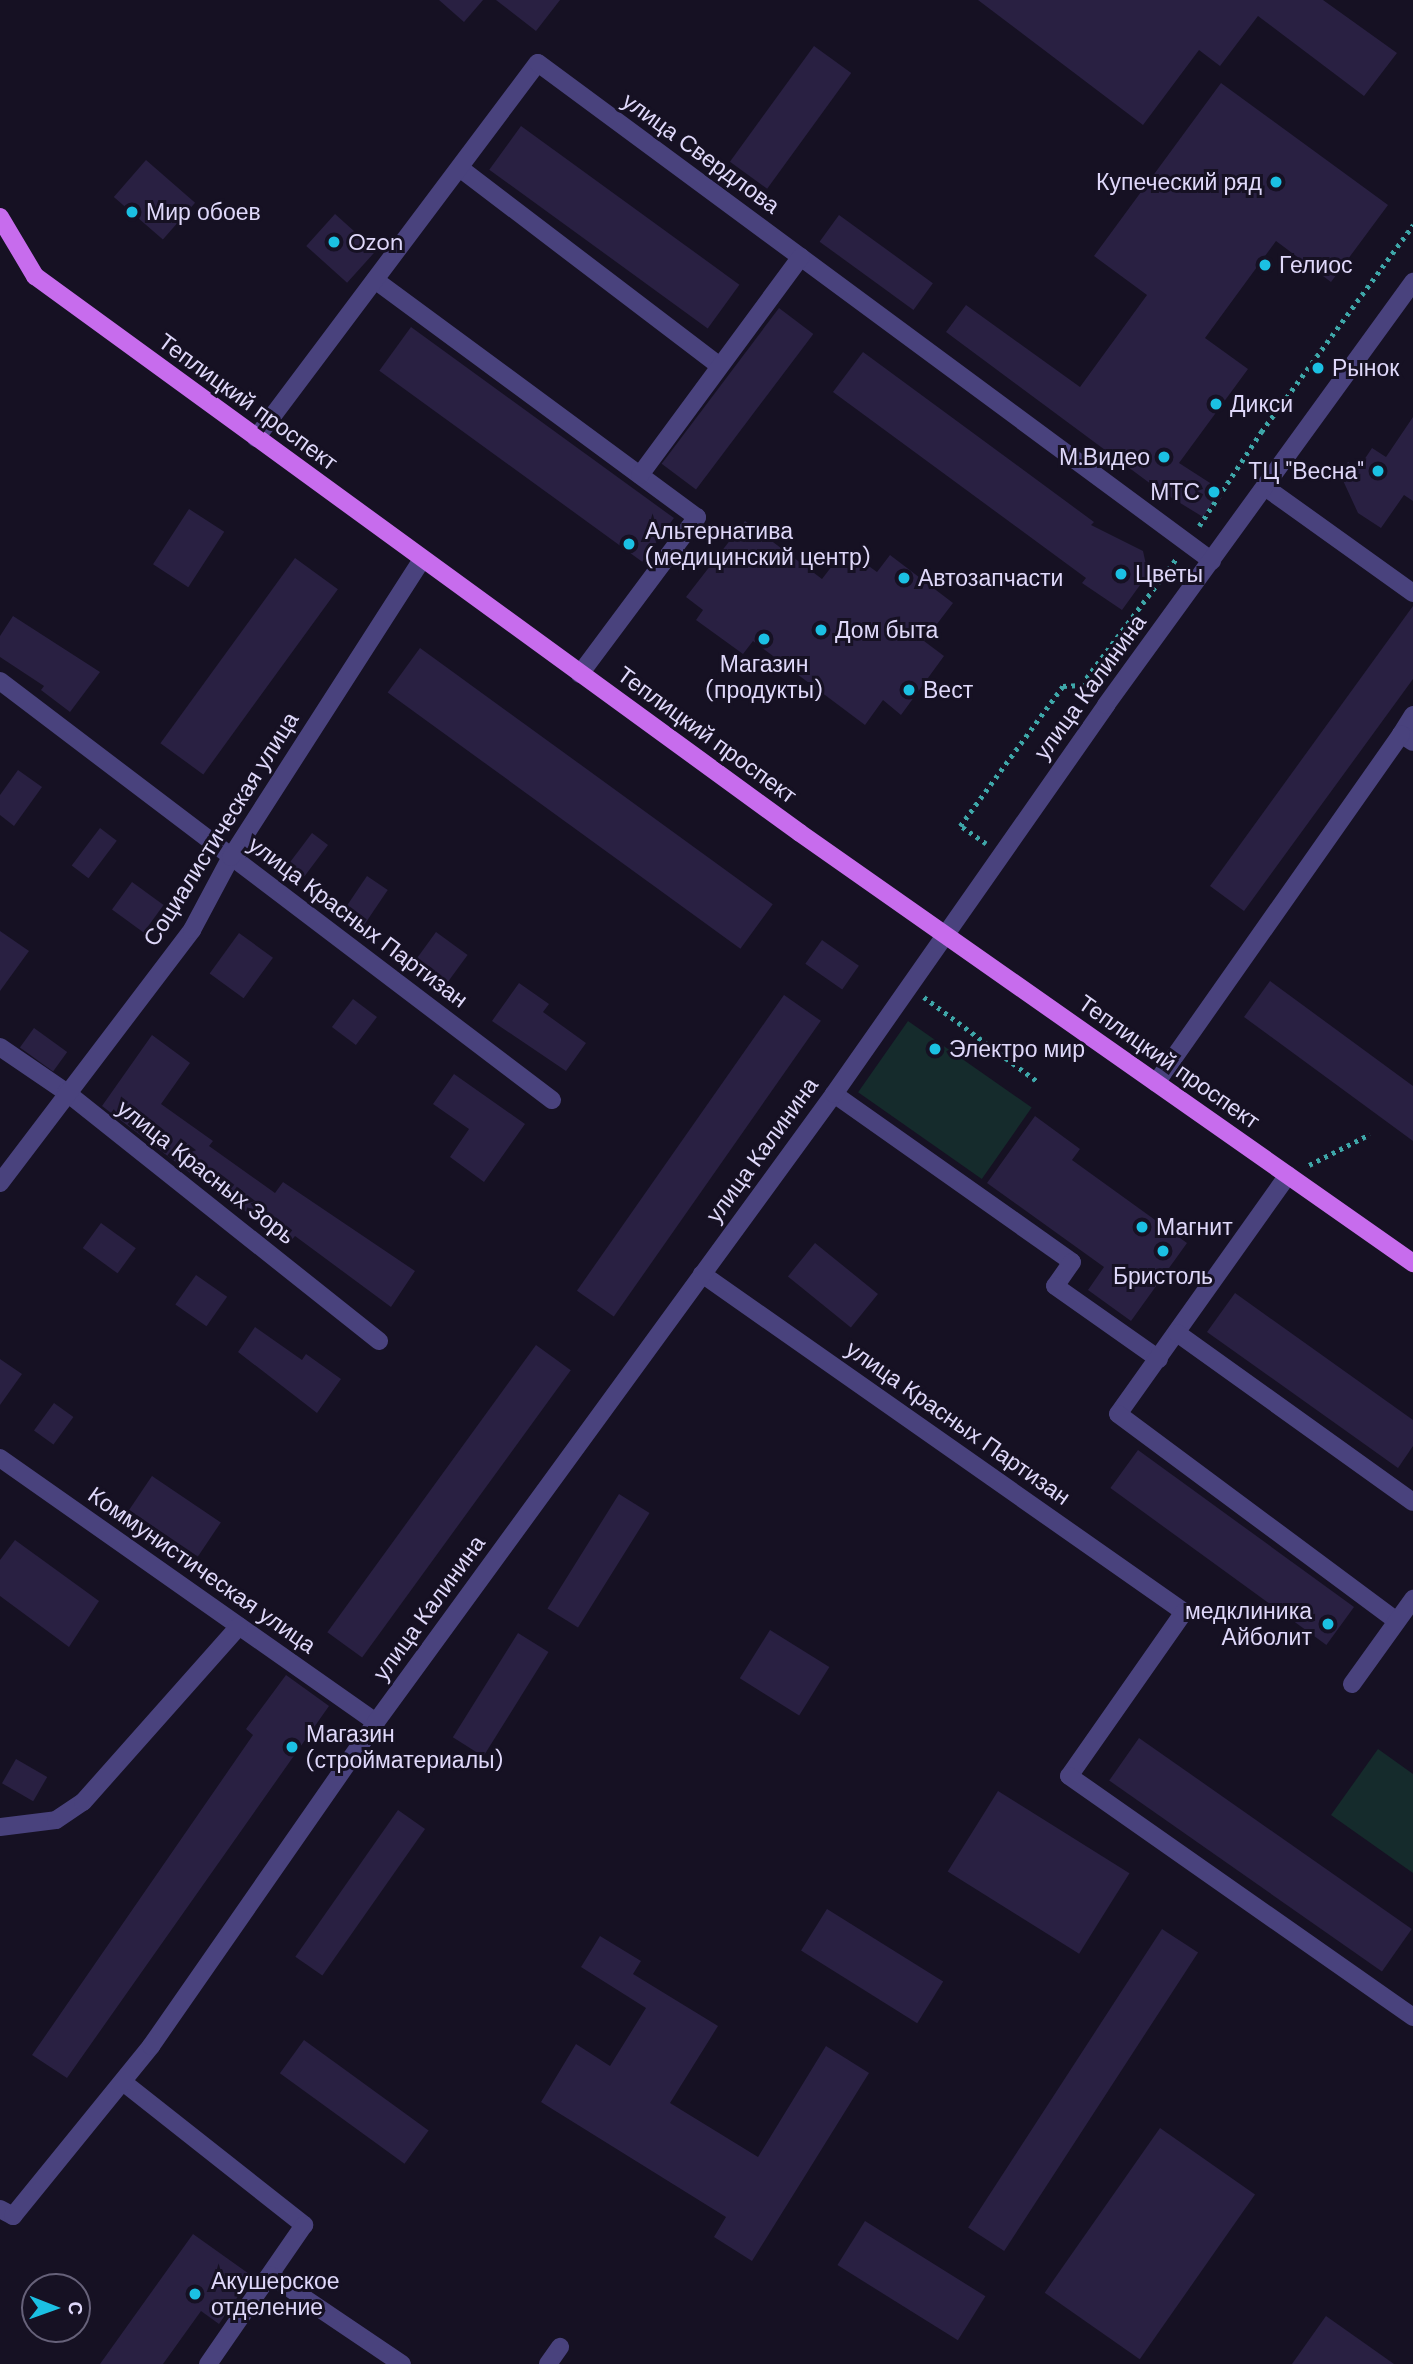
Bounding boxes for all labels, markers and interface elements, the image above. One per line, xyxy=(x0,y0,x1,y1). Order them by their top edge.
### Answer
street label: улица Свердлова xyxy=(617,87,785,219)
place label: Купеческий ряд xyxy=(1096,168,1262,196)
marker: Купеческий ряд xyxy=(1268,174,1284,190)
place label: Мир обоев xyxy=(146,198,261,226)
marker: Мир обоев xyxy=(124,204,140,220)
place label: Ozon xyxy=(348,228,403,256)
marker: Ozon xyxy=(326,234,342,250)
place label: Гелиос xyxy=(1279,251,1353,279)
marker: Гелиос xyxy=(1257,257,1273,273)
street label: Теплицкий проспект xyxy=(153,328,343,476)
place label: Рынок xyxy=(1332,354,1399,382)
marker: Рынок xyxy=(1310,360,1326,376)
place label: Дикси xyxy=(1230,390,1293,418)
marker: Дикси xyxy=(1208,396,1224,412)
place label: М.Видео xyxy=(1059,443,1150,471)
marker: М.Видео xyxy=(1156,449,1172,465)
place label: ТЦ "Весна" xyxy=(1248,457,1364,485)
marker: ТЦ "Весна" xyxy=(1370,463,1386,479)
place label: МТС xyxy=(1150,478,1200,506)
marker: МТС xyxy=(1206,484,1222,500)
place label: Альтернатива (медицинский центр) xyxy=(645,517,870,571)
marker: Альтернатива (медицинский центр) xyxy=(619,534,639,554)
place label: Цветы xyxy=(1135,560,1203,588)
place label: Автозапчасти xyxy=(918,564,1063,592)
marker: Цветы xyxy=(1113,566,1129,582)
marker: Автозапчасти xyxy=(896,570,912,586)
street label: улица Калинина xyxy=(1028,609,1152,765)
place label: Дом быта xyxy=(835,616,938,644)
marker: Дом быта xyxy=(813,622,829,638)
marker: Магазин (продукты) xyxy=(756,631,772,647)
place label: Магазин (продукты) xyxy=(706,650,822,704)
street label: Теплицкий проспект xyxy=(612,661,802,809)
place label: Вест xyxy=(923,676,973,704)
marker: Вест xyxy=(901,682,917,698)
street label: Социалистическая улица xyxy=(138,707,304,951)
street label: улица Красных Партизан xyxy=(243,830,473,1014)
street label: Теплицкий проспект xyxy=(1073,989,1265,1135)
place label: Электро мир xyxy=(949,1035,1085,1063)
marker: Электро мир xyxy=(927,1041,943,1057)
street label: улица Калинина xyxy=(700,1072,824,1228)
street label: улица Красных Зорь xyxy=(112,1094,300,1250)
place label: Магнит xyxy=(1156,1213,1233,1241)
marker: Магнит xyxy=(1134,1219,1150,1235)
marker: Бристоль xyxy=(1155,1243,1171,1259)
place label: Бристоль xyxy=(1113,1262,1213,1290)
street label: улица Красных Партизан xyxy=(840,1335,1076,1511)
street label: Коммунистическая улица xyxy=(83,1481,321,1659)
street label: улица Калинина xyxy=(367,1530,491,1686)
place label: медклиника Айболит xyxy=(1185,1597,1312,1651)
marker: медклиника Айболит xyxy=(1318,1614,1338,1634)
place label: Магазин (стройматериалы) xyxy=(306,1720,503,1774)
marker: Магазин (стройматериалы) xyxy=(284,1739,300,1755)
place label: Акушерское отделение xyxy=(211,2267,340,2321)
north arrow xyxy=(21,2273,91,2343)
marker: Акушерское отделение xyxy=(185,2284,205,2304)
text: С xyxy=(63,2301,88,2315)

